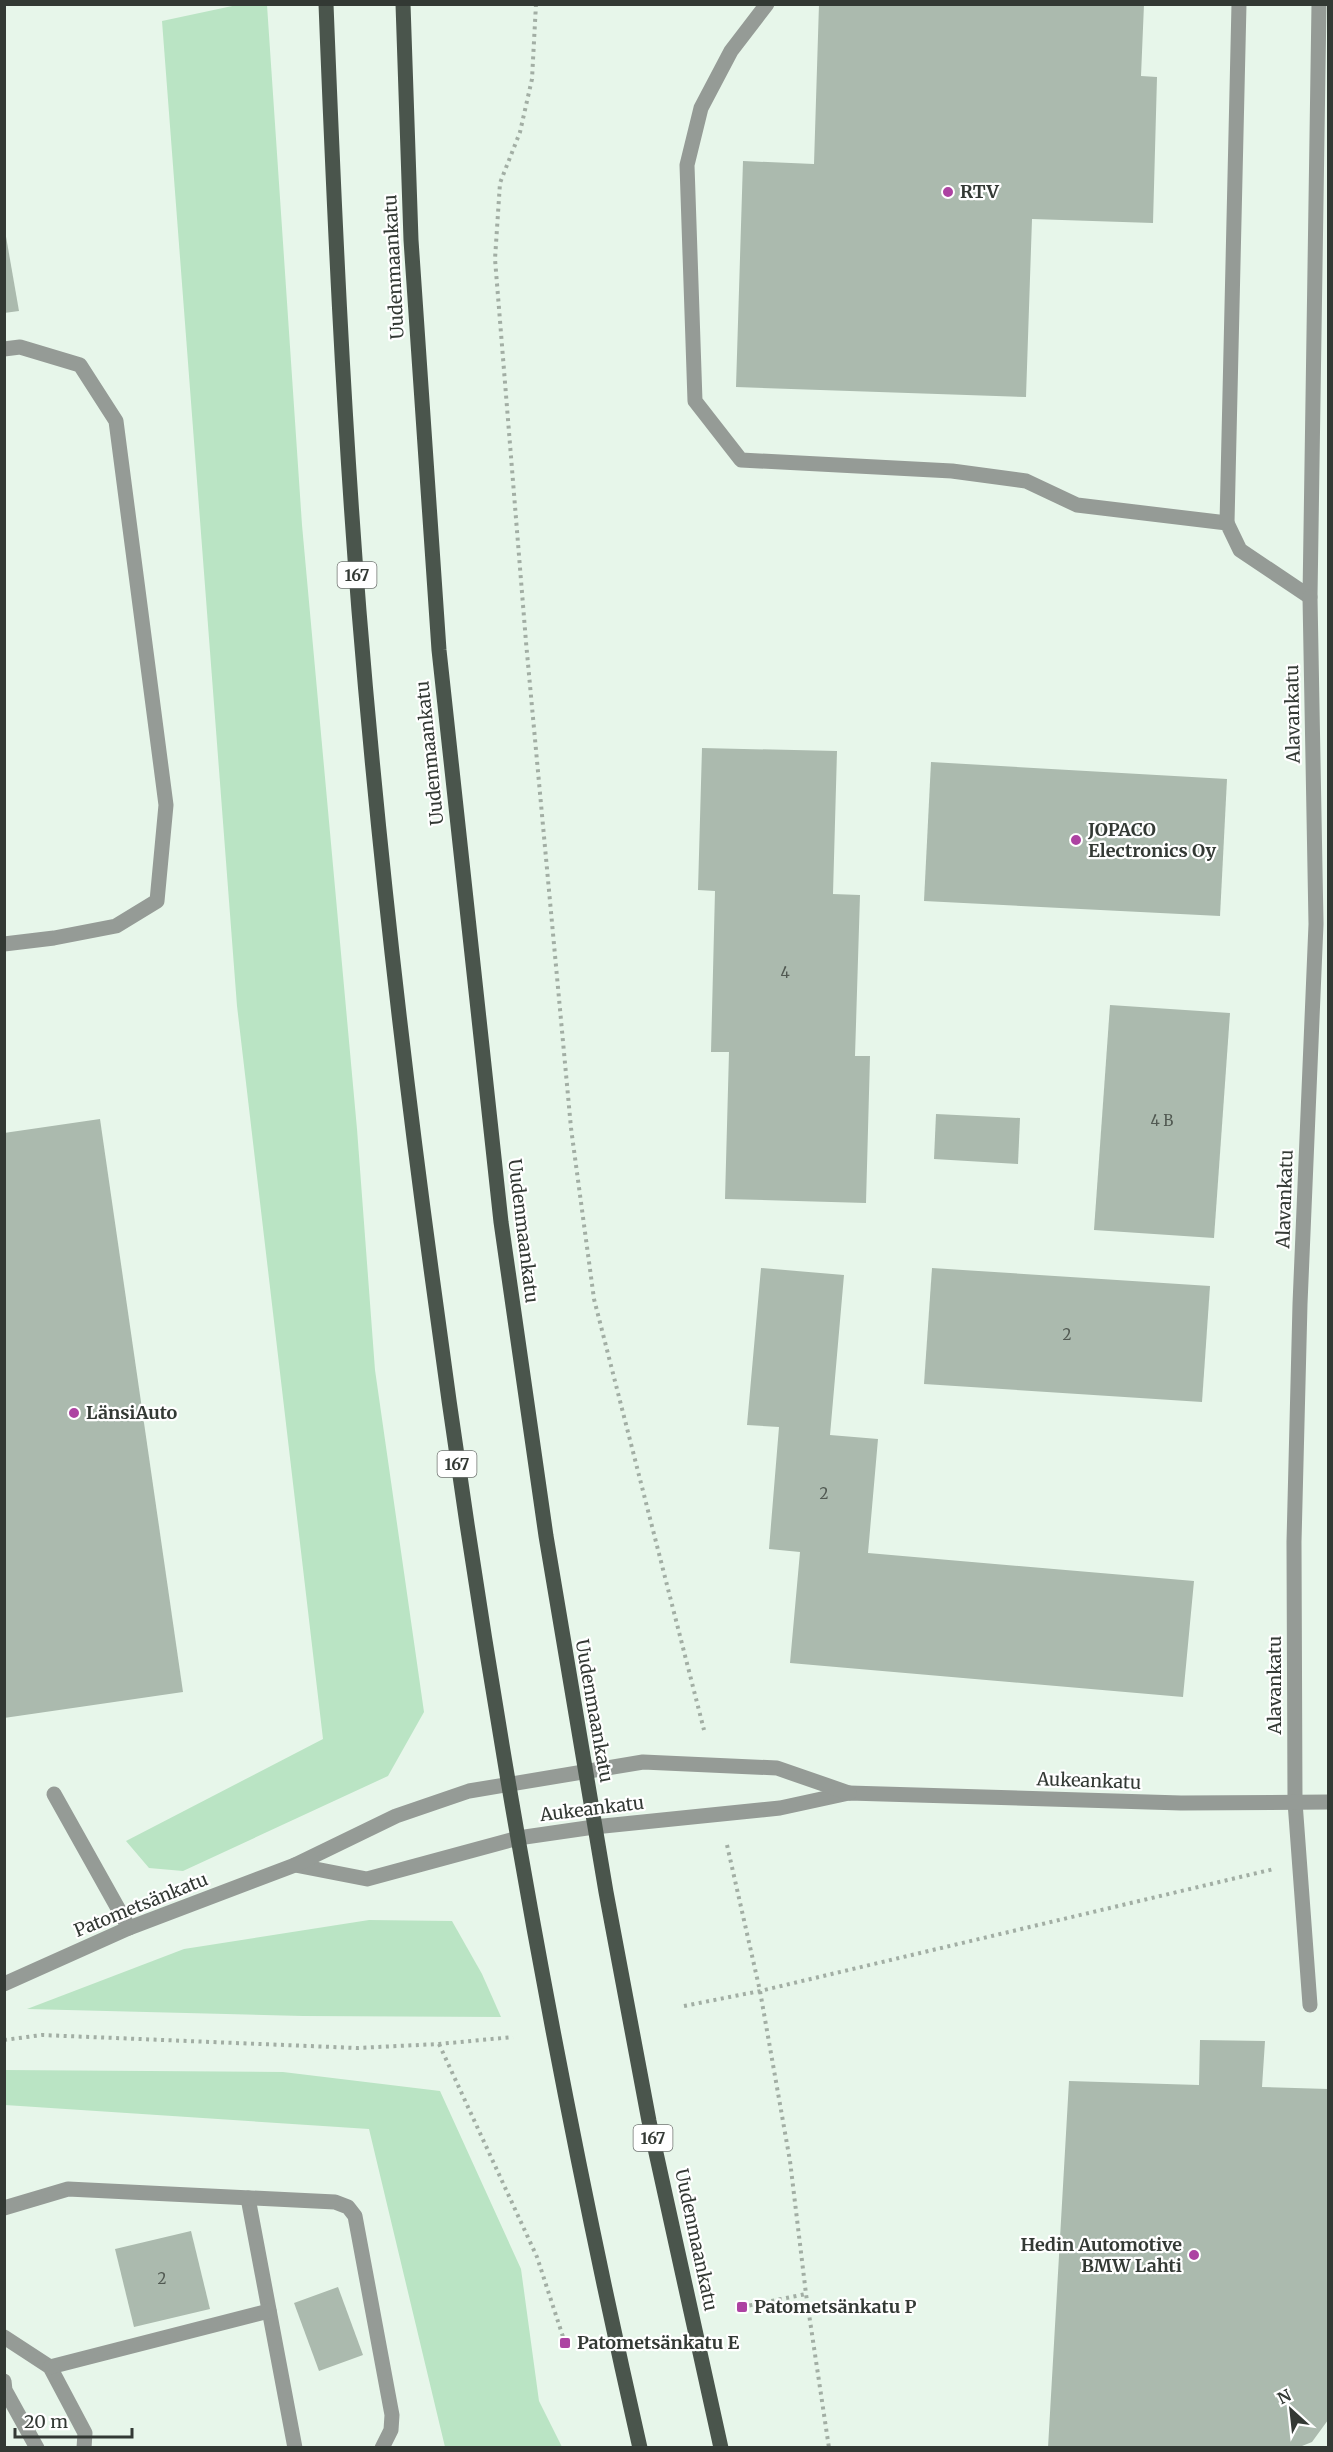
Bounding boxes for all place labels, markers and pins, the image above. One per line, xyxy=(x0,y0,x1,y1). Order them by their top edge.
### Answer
place label: RTV xyxy=(960,180,999,203)
marker: RTV xyxy=(941,185,955,199)
place label: JOPACO Electronics Oy xyxy=(1087,818,1216,862)
marker: JOPACO Electronics Oy xyxy=(1069,833,1083,847)
place label: LänsiAuto xyxy=(86,1401,177,1424)
marker: LänsiAuto xyxy=(67,1406,81,1420)
place label: Hedin Automotive BMW Lahti xyxy=(1020,2233,1182,2277)
marker: Hedin Automotive BMW Lahti xyxy=(1187,2248,1201,2262)
place label: Patometsänkatu P xyxy=(754,2295,917,2318)
marker: Patometsänkatu P xyxy=(735,2300,749,2314)
place label: Patometsänkatu E xyxy=(577,2331,740,2354)
marker: Patometsänkatu E xyxy=(558,2336,572,2350)

